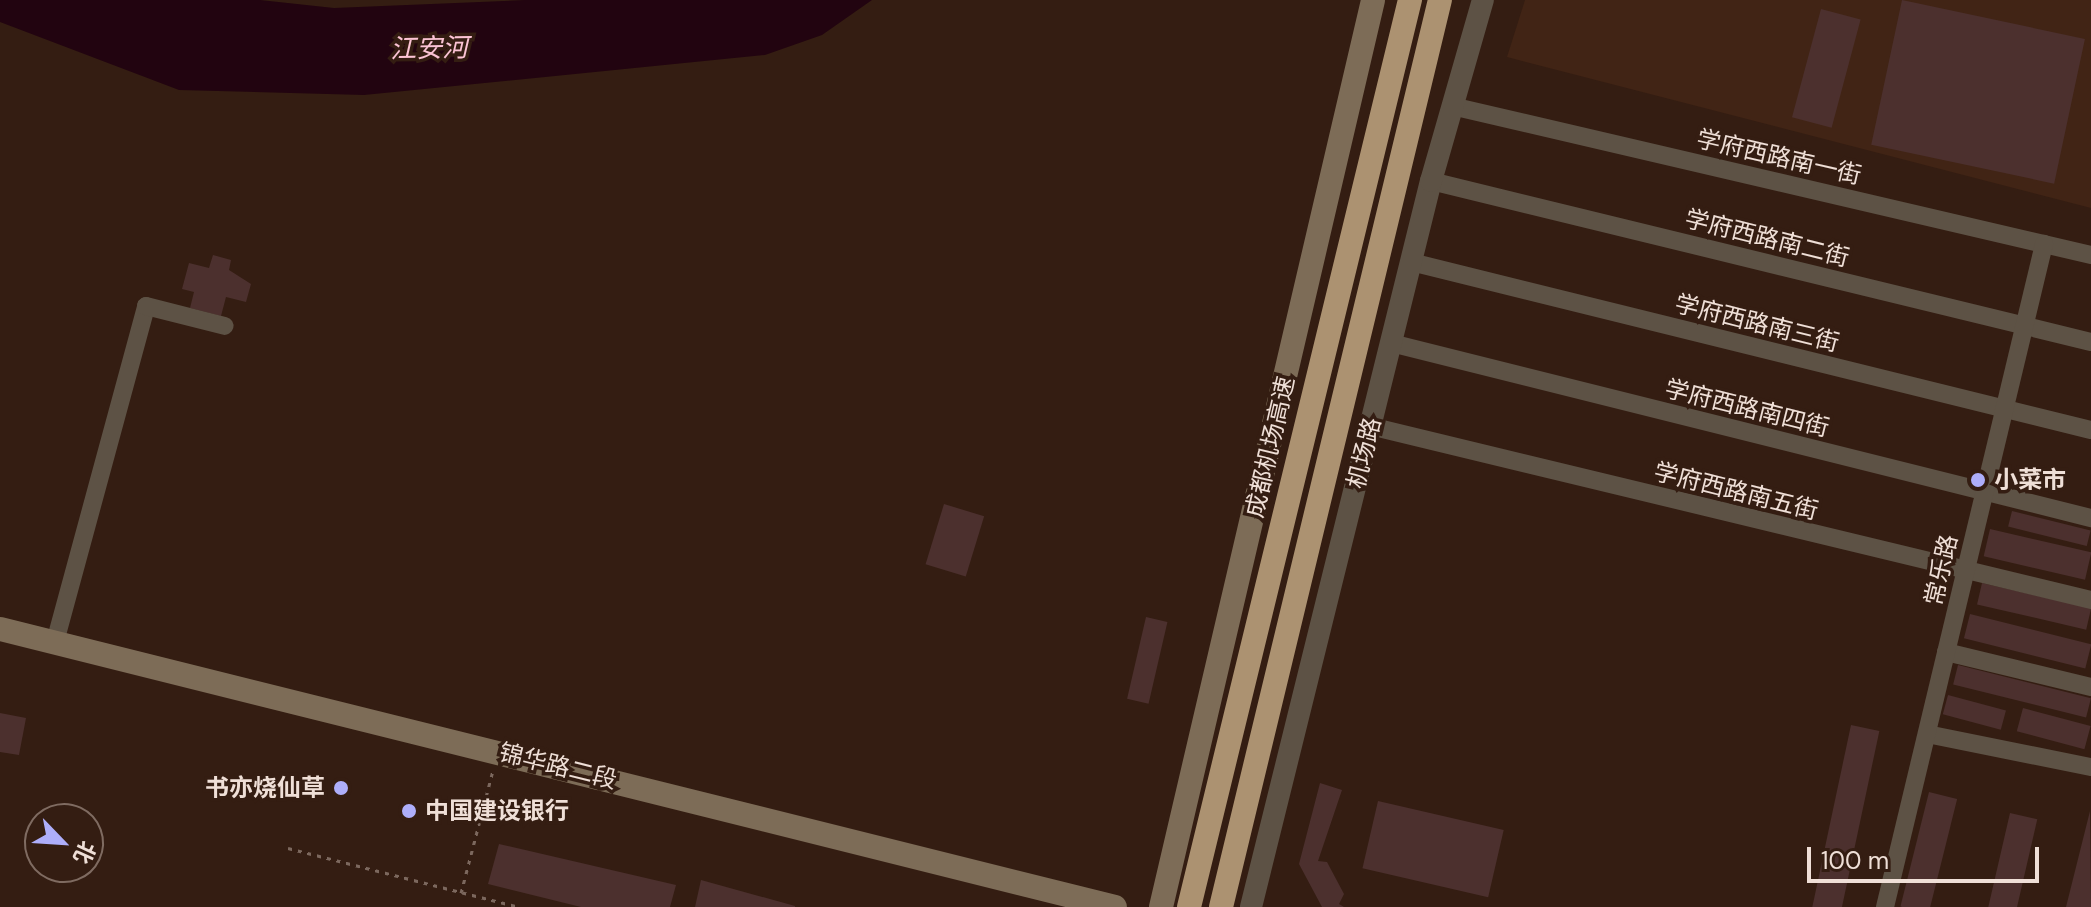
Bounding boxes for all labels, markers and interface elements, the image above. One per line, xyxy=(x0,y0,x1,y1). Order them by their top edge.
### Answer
water label: 江安河 xyxy=(390,33,468,65)
street label: 学府西路南一街 xyxy=(1694,124,1864,190)
street label: 学府西路南二街 xyxy=(1682,204,1852,272)
street label: 学府西路南三街 xyxy=(1672,289,1842,357)
street label: 成都机场高速 xyxy=(1240,374,1300,520)
street label: 学府西路南四街 xyxy=(1662,374,1832,442)
street label: 机场路 xyxy=(1341,415,1387,491)
street label: 学府西路南五街 xyxy=(1651,457,1821,525)
place label: 小菜市 xyxy=(1994,466,2066,494)
marker: 小菜市 xyxy=(1969,471,1987,489)
street label: 常乐路 xyxy=(1919,532,1963,608)
street label: 锦华路二段 xyxy=(496,738,620,794)
place label: 书亦烧仙草 xyxy=(205,774,325,802)
marker: 书亦烧仙草 xyxy=(332,779,350,797)
place label: 中国建设银行 xyxy=(425,797,569,825)
marker: 中国建设银行 xyxy=(400,802,418,820)
north arrow xyxy=(24,803,104,883)
scale bar xyxy=(1811,831,2043,881)
text: 北 xyxy=(67,836,102,869)
text: 100 m xyxy=(1821,845,1889,876)

